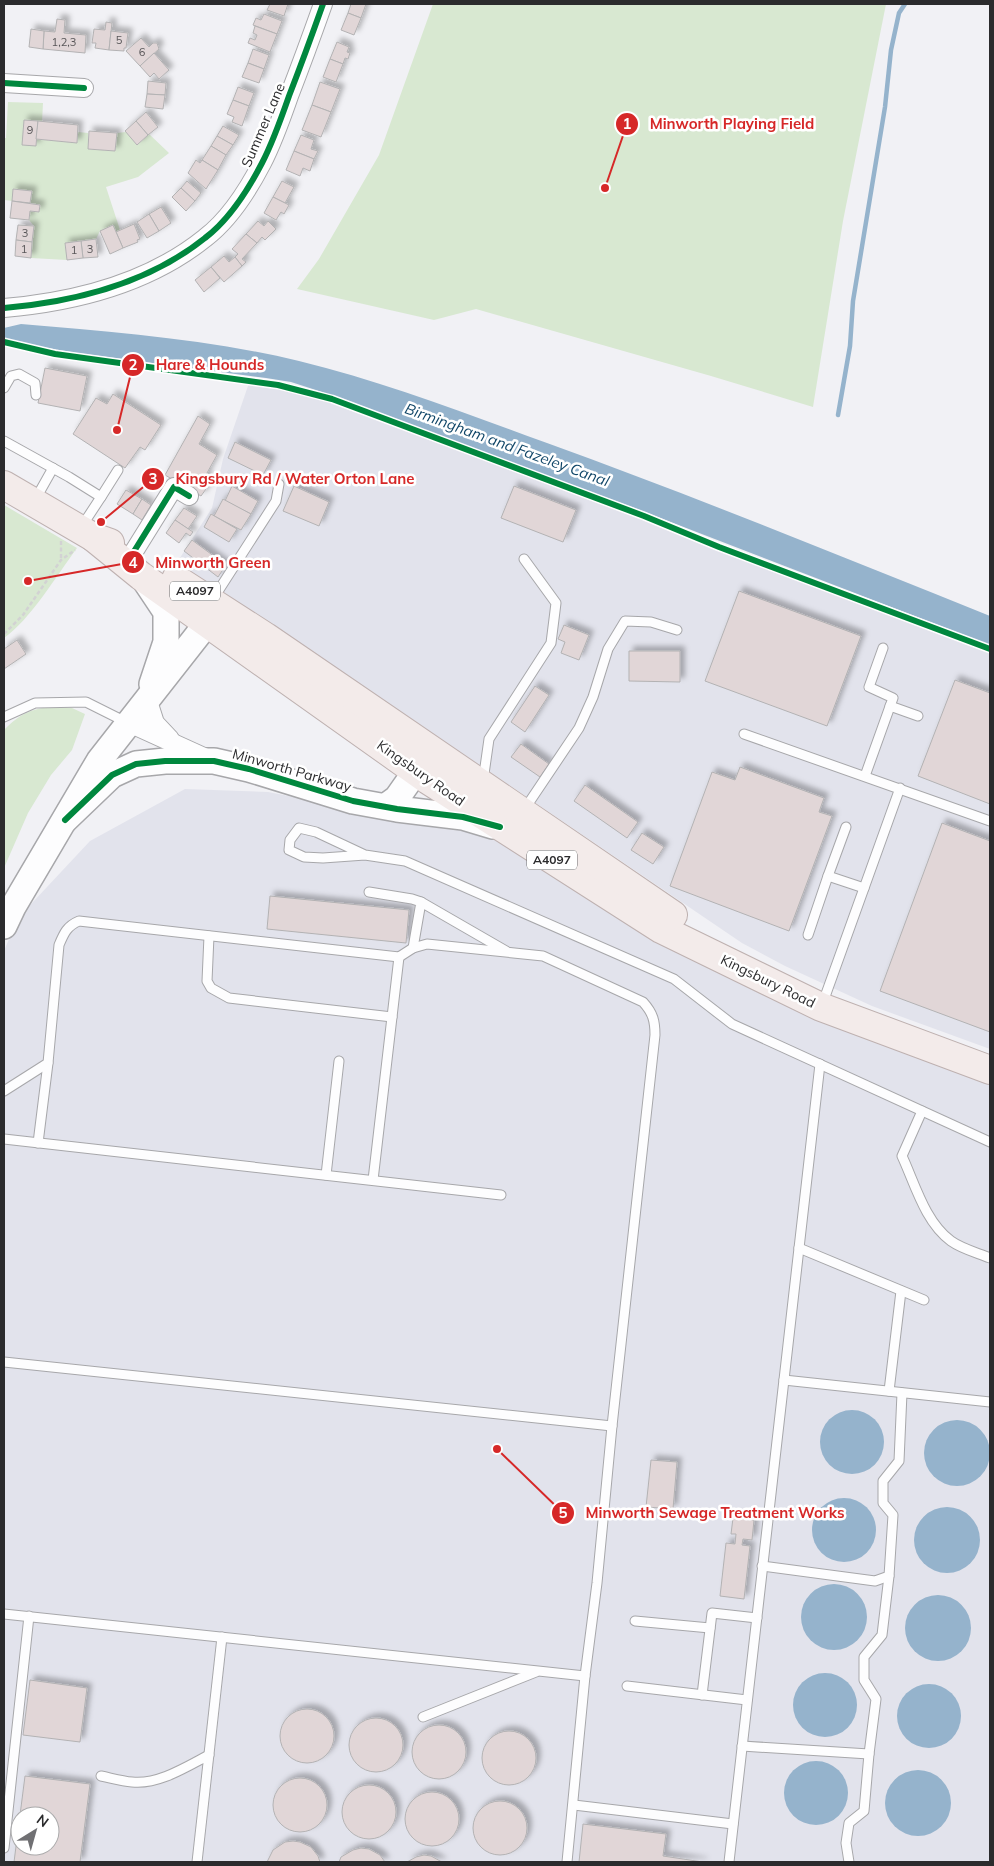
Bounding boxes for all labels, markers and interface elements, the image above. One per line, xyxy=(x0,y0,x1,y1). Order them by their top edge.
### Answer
house number: 5 xyxy=(116,33,123,47)
house number: 1,2,3 xyxy=(52,35,76,49)
house number: 6 xyxy=(139,45,146,59)
street label: Summer Lane xyxy=(237,80,289,170)
callout: Minworth Playing Field xyxy=(614,109,824,139)
text: 1 xyxy=(622,114,632,133)
text: Minworth Playing Field xyxy=(650,114,814,133)
house number: 9 xyxy=(27,123,33,137)
house number: 3 xyxy=(22,226,28,240)
house number: 1 xyxy=(21,242,27,256)
house number: 3 xyxy=(87,242,93,256)
house number: 1 xyxy=(71,243,77,257)
callout: Hare & Hounds xyxy=(120,350,274,380)
text: 2 xyxy=(128,355,138,374)
text: Hare & Hounds xyxy=(156,355,264,374)
water label: Birmingham and Fazeley Canal xyxy=(402,399,612,491)
callout: Kingsbury Rd / Water Orton Lane xyxy=(140,464,424,494)
text: 3 xyxy=(148,469,158,488)
text: Kingsbury Rd / Water Orton Lane xyxy=(175,469,415,488)
callout: Minworth Green xyxy=(120,547,280,577)
text: 4 xyxy=(128,553,138,572)
text: Minworth Green xyxy=(155,553,271,572)
road number: A4097 xyxy=(170,582,220,600)
street label: Kingsbury Road xyxy=(374,736,468,810)
street label: Minworth Parkway xyxy=(231,744,354,796)
road number: A4097 xyxy=(527,850,577,870)
street label: Kingsbury Road xyxy=(718,950,818,1012)
callout: Minworth Sewage Treatment Works xyxy=(550,1498,854,1528)
text: 5 xyxy=(558,1503,568,1522)
text: Minworth Sewage Treatment Works xyxy=(586,1503,844,1522)
north arrow xyxy=(10,1806,60,1856)
text: N xyxy=(33,1810,52,1831)

